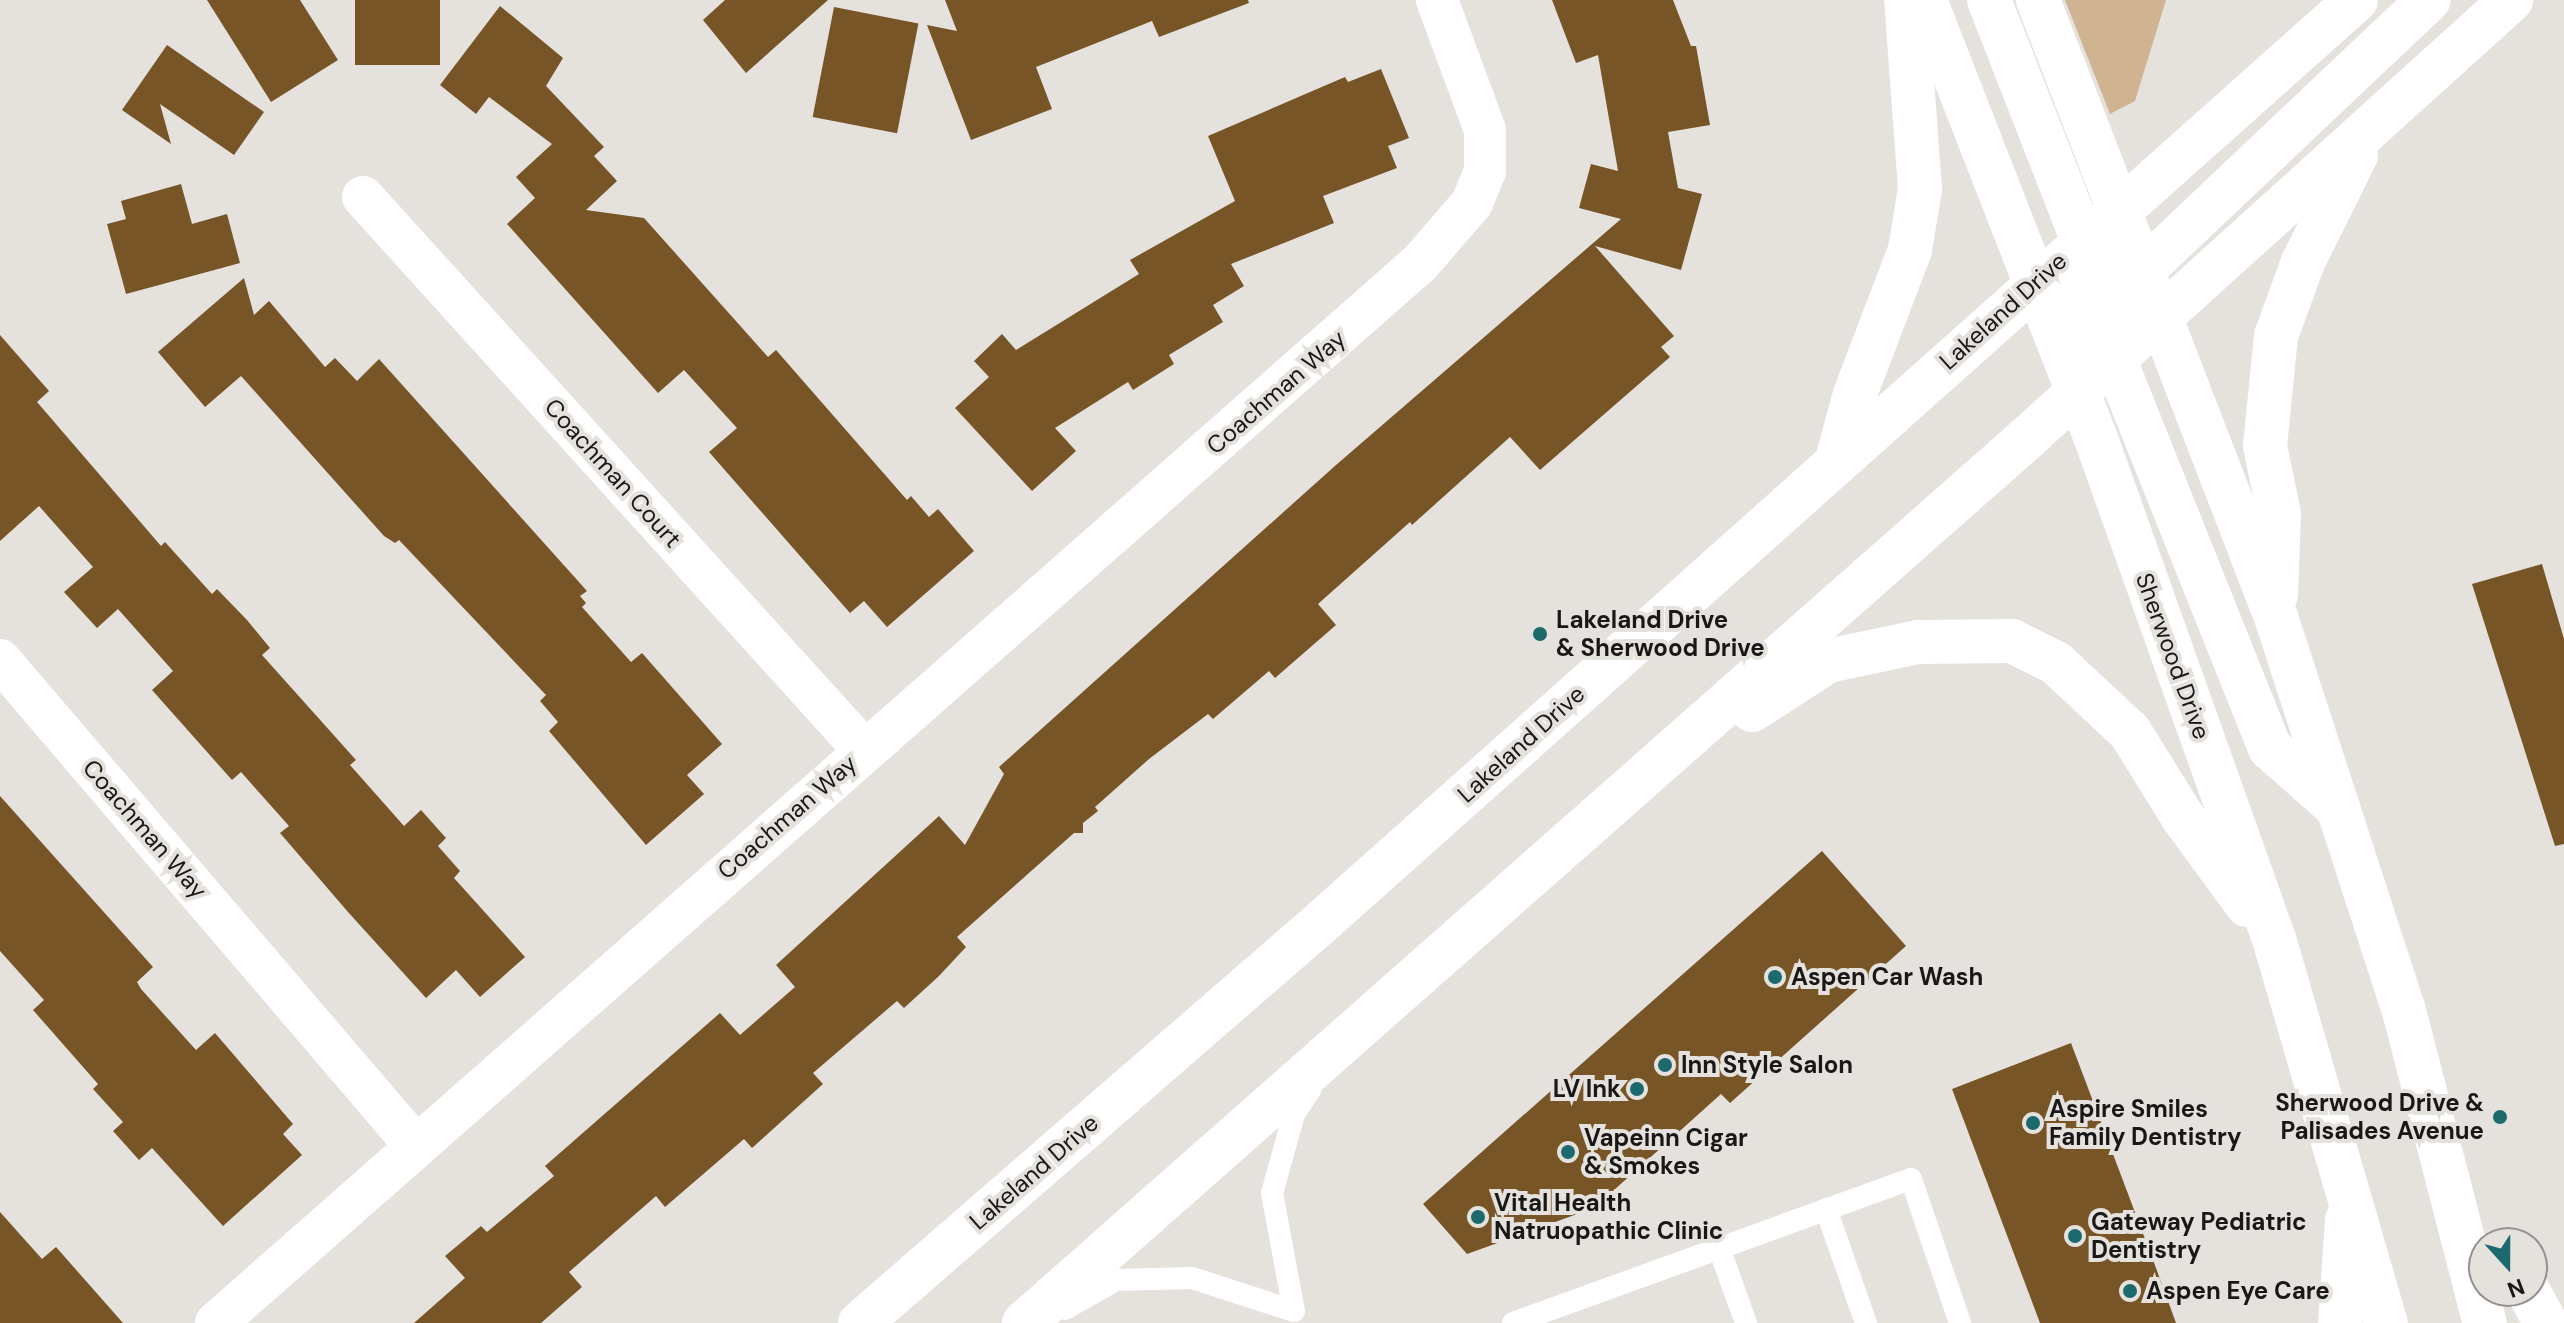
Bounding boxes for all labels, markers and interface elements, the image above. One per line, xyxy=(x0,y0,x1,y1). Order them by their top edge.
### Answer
street label: Lakeland Drive xyxy=(1934,246,2072,376)
street label: Coachman Way xyxy=(1201,324,1351,460)
street label: Coachman Court xyxy=(539,393,687,553)
street label: Sherwood Drive xyxy=(2130,569,2216,743)
place label: Lakeland Drive & Sherwood Drive xyxy=(1556,606,1765,662)
marker: Lakeland Drive & Sherwood Drive xyxy=(1531,625,1549,643)
street label: Lakeland Drive xyxy=(1452,679,1590,809)
street label: Coachman Way xyxy=(712,749,862,885)
street label: Coachman Way xyxy=(77,754,213,904)
place label: Aspen Car Wash xyxy=(1791,963,1983,991)
marker: Aspen Car Wash xyxy=(1766,968,1784,986)
place label: Inn Style Salon xyxy=(1681,1051,1853,1079)
marker: Inn Style Salon xyxy=(1656,1056,1674,1074)
place label: LV Ink xyxy=(1553,1075,1621,1103)
marker: LV Ink xyxy=(1628,1080,1646,1098)
place label: Sherwood Drive & Palisades Avenue xyxy=(2275,1089,2484,1145)
place label: Aspire Smiles Family Dentistry xyxy=(2049,1095,2241,1151)
street label: Lakeland Drive xyxy=(964,1108,1104,1236)
marker: Sherwood Drive & Palisades Avenue xyxy=(2491,1108,2509,1126)
marker: Aspire Smiles Family Dentistry xyxy=(2024,1114,2042,1132)
place label: Vapeinn Cigar & Smokes xyxy=(1584,1124,1748,1180)
marker: Vapeinn Cigar & Smokes xyxy=(1559,1143,1577,1161)
place label: Vital Health Natruopathic Clinic xyxy=(1494,1189,1723,1245)
marker: Vital Health Natruopathic Clinic xyxy=(1469,1208,1487,1226)
place label: Gateway Pediatric Dentistry xyxy=(2091,1208,2307,1264)
marker: Gateway Pediatric Dentistry xyxy=(2066,1227,2084,1245)
north arrow xyxy=(2468,1227,2548,1307)
text: N xyxy=(2503,1272,2529,1304)
place label: Aspen Eye Care xyxy=(2146,1277,2330,1305)
marker: Aspen Eye Care xyxy=(2121,1282,2139,1300)

